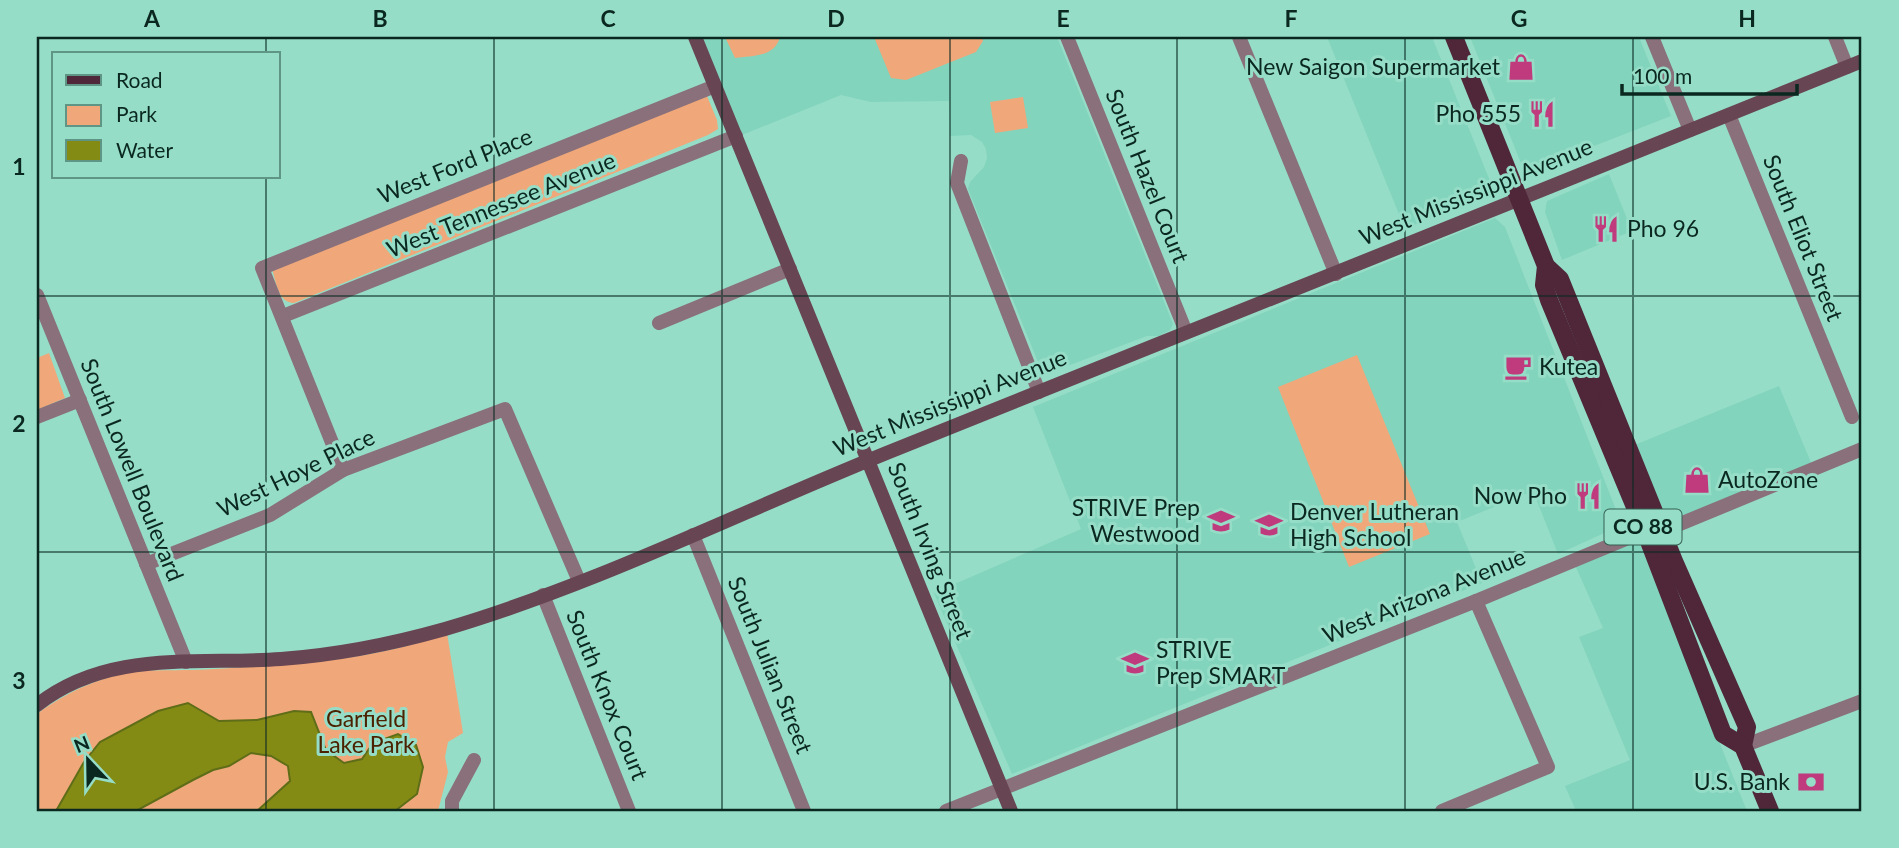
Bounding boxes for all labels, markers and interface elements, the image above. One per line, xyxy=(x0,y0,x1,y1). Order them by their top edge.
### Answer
text: A xyxy=(143,4,161,32)
text: B xyxy=(372,4,388,32)
text: C xyxy=(600,4,616,32)
text: D xyxy=(827,4,845,32)
text: E xyxy=(1056,4,1070,32)
text: F xyxy=(1284,4,1298,32)
text: G xyxy=(1511,4,1527,32)
text: H xyxy=(1738,4,1756,32)
legend xyxy=(52,52,280,178)
place label: New Saigon Supermarket xyxy=(1246,52,1501,80)
shop icon: New Saigon Supermarket xyxy=(1506,52,1536,82)
scale bar xyxy=(1622,52,1798,96)
text: 100 m xyxy=(1633,63,1692,88)
text: Road xyxy=(116,67,163,92)
street label: South Hazel Court xyxy=(1100,85,1196,267)
place label: Pho 555 xyxy=(1435,99,1521,127)
restaurant icon: Pho 555 xyxy=(1527,99,1557,129)
text: Park xyxy=(116,101,157,126)
street label: West Ford Place xyxy=(373,121,536,209)
street label: West Mississippi Avenue xyxy=(1355,131,1596,251)
text: Water xyxy=(116,137,173,162)
street label: West Tennessee Avenue xyxy=(382,145,619,263)
street label: South Eliot Street xyxy=(1758,150,1850,326)
text: 1 xyxy=(12,152,26,180)
restaurant icon: Pho 96 xyxy=(1591,214,1621,244)
place label: Pho 96 xyxy=(1627,214,1699,242)
street label: West Mississippi Avenue xyxy=(829,342,1070,462)
cafe icon: Kutea xyxy=(1503,352,1533,382)
place label: Kutea xyxy=(1539,352,1598,380)
street label: South Lowell Boulevard xyxy=(75,354,190,585)
text: 2 xyxy=(12,409,26,437)
street label: West Hoye Place xyxy=(212,422,379,522)
street label: South Irving Street xyxy=(883,458,979,644)
shop icon: AutoZone xyxy=(1682,465,1712,495)
place label: AutoZone xyxy=(1718,465,1818,493)
place label: Now Pho xyxy=(1474,481,1567,509)
restaurant icon: Now Pho xyxy=(1573,481,1603,511)
place label: STRIVE Prep Westwood xyxy=(1072,493,1200,547)
place label: Denver Lutheran High School xyxy=(1290,497,1459,551)
school or university icon: STRIVE Prep Westwood xyxy=(1206,506,1236,536)
school or university icon: Denver Lutheran High School xyxy=(1254,510,1284,540)
road number: CO 88 xyxy=(1604,510,1682,544)
street label: West Arizona Avenue xyxy=(1318,542,1529,649)
street label: South Julian Street xyxy=(723,572,819,758)
street label: South Knox Court xyxy=(561,606,655,784)
place label: STRIVE Prep SMART xyxy=(1156,635,1286,689)
school or university icon: STRIVE Prep SMART xyxy=(1120,648,1150,678)
text: 3 xyxy=(12,666,26,694)
park label: Garfield Lake Park xyxy=(317,704,415,758)
north arrow xyxy=(52,726,122,796)
text: N xyxy=(70,730,93,757)
place label: U.S. Bank xyxy=(1694,767,1790,795)
bank icon: U.S. Bank xyxy=(1796,767,1826,797)

